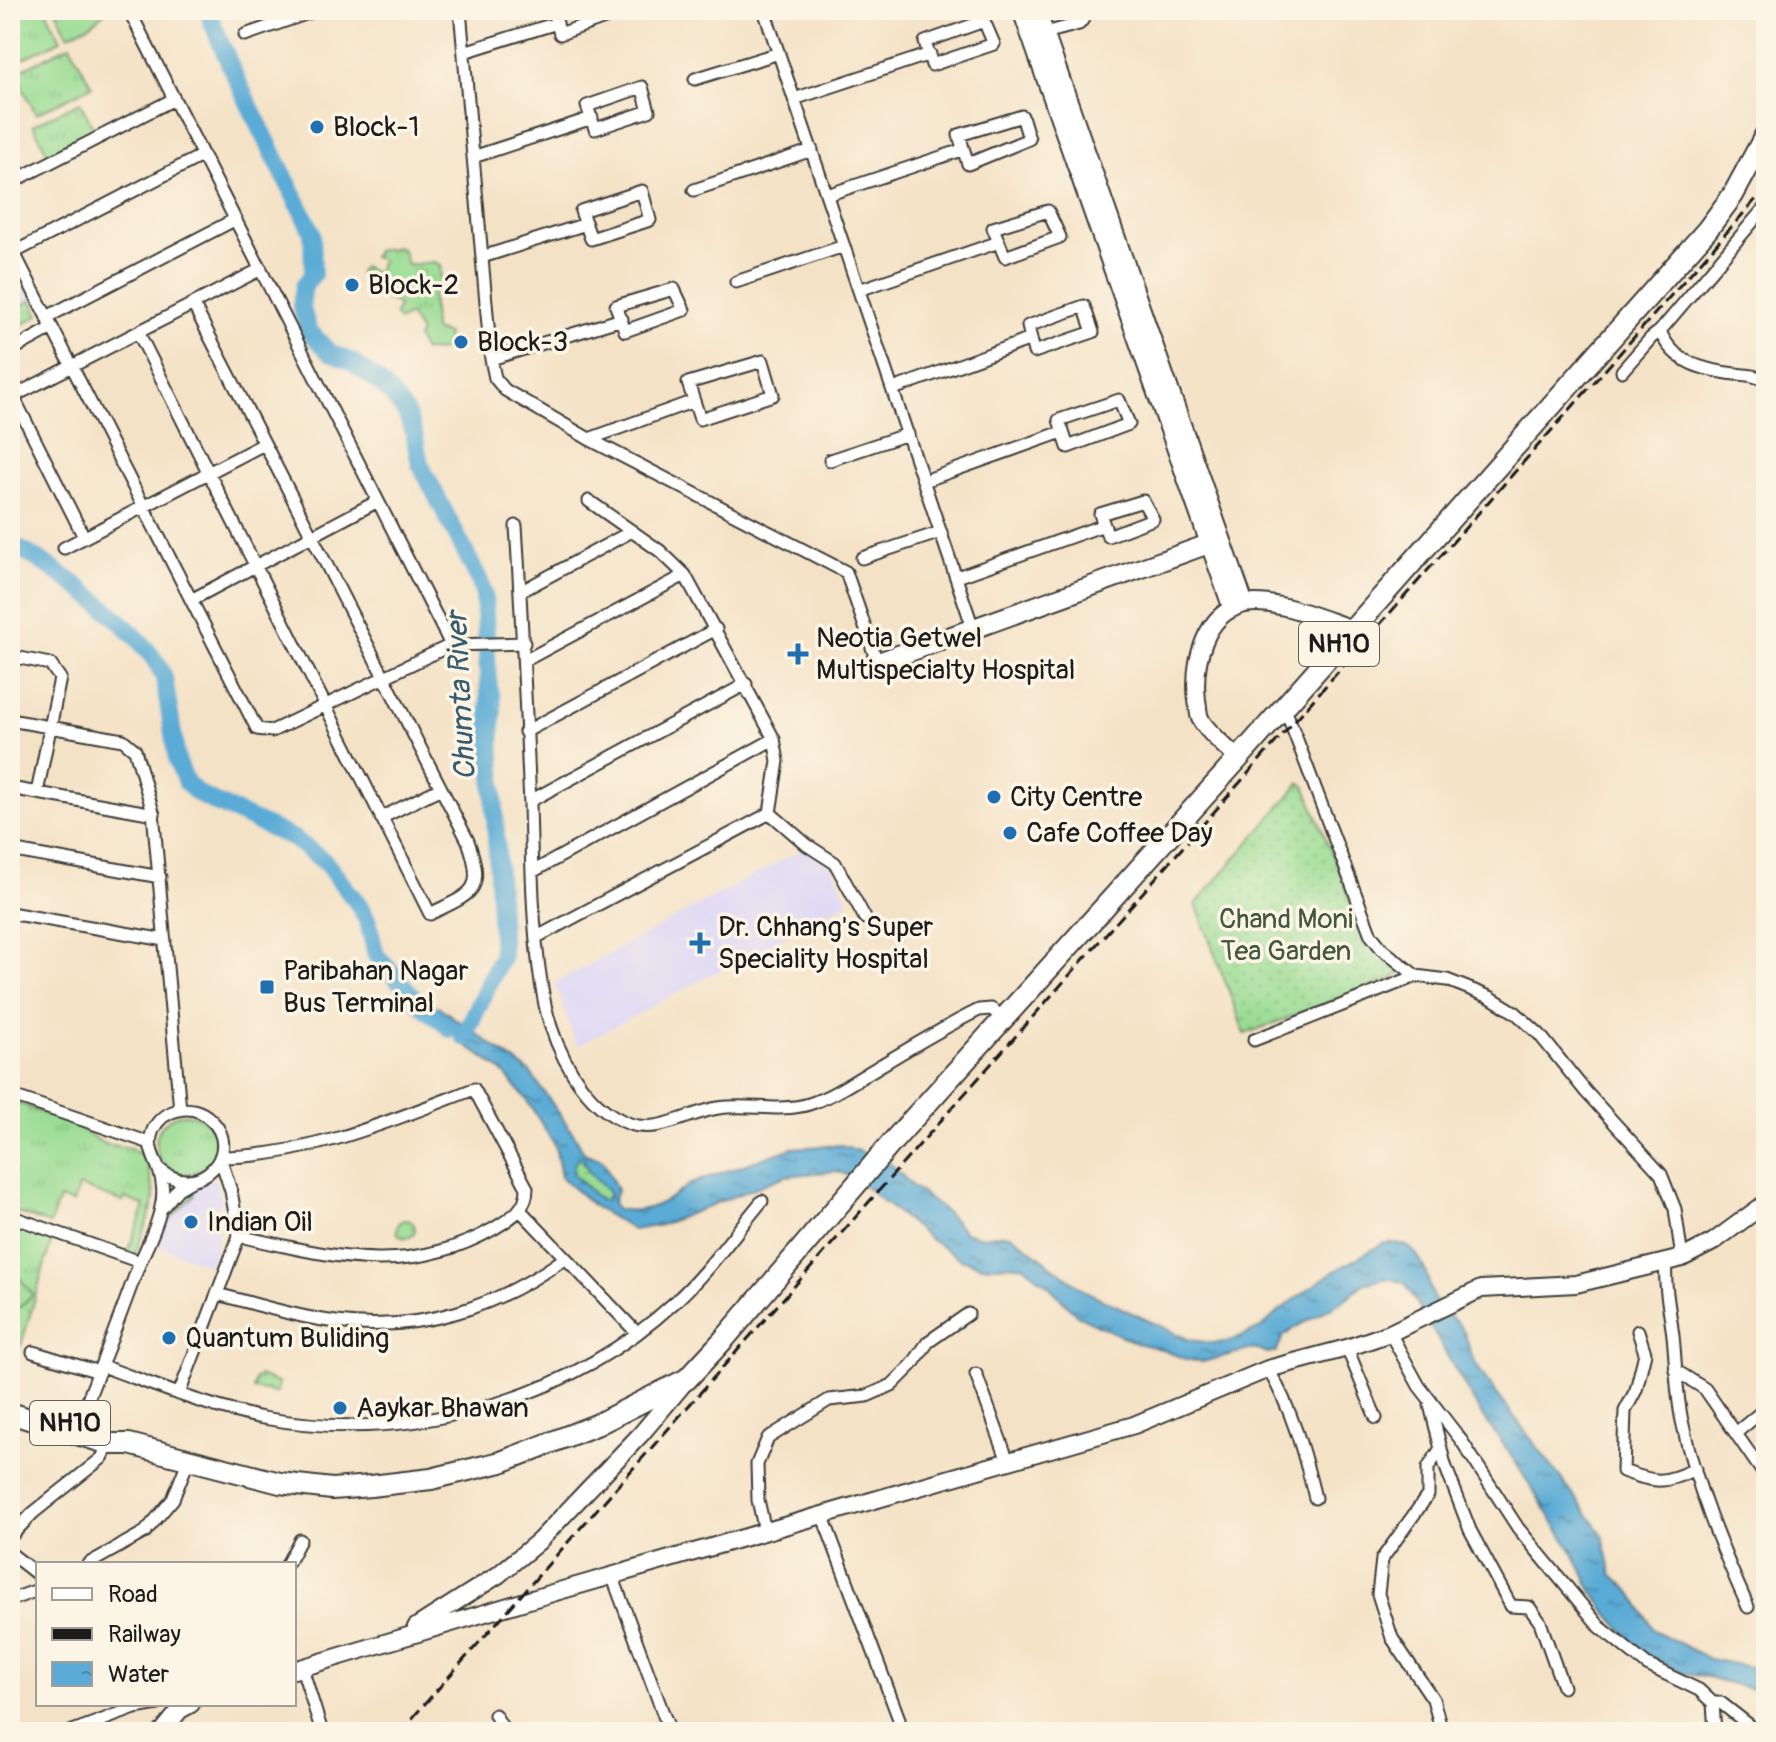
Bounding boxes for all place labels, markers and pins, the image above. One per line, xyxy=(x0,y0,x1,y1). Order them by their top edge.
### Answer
place label: Block-1 xyxy=(333,110,419,145)
marker: Block-1 xyxy=(308,118,326,136)
place label: Block-2 xyxy=(368,268,459,303)
marker: Block-2 xyxy=(343,276,361,294)
place label: Block-3 xyxy=(477,325,568,360)
marker: Block-3 xyxy=(452,333,470,351)
place label: Neotia Getwel Multispecialty Hospital xyxy=(816,621,1075,688)
marker: Neotia Getwel Multispecialty Hospital xyxy=(787,643,809,665)
place label: City Centre xyxy=(1010,780,1142,815)
marker: City Centre xyxy=(985,788,1003,806)
place label: Cafe Coffee Day xyxy=(1026,816,1213,851)
marker: Cafe Coffee Day xyxy=(1001,824,1019,842)
place label: Dr. Chhang's Super Speciality Hospital xyxy=(718,910,933,977)
marker: Dr. Chhang's Super Speciality Hospital xyxy=(689,932,711,954)
place label: Paribahan Nagar Bus Terminal xyxy=(283,954,468,1021)
marker: Paribahan Nagar Bus Terminal xyxy=(258,978,276,996)
place label: Indian Oil xyxy=(207,1205,313,1240)
marker: Indian Oil xyxy=(182,1213,200,1231)
place label: Quantum Buliding xyxy=(185,1321,389,1356)
marker: Quantum Buliding xyxy=(160,1329,178,1347)
place label: Aaykar Bhawan xyxy=(356,1391,529,1426)
marker: Aaykar Bhawan xyxy=(331,1399,349,1417)

